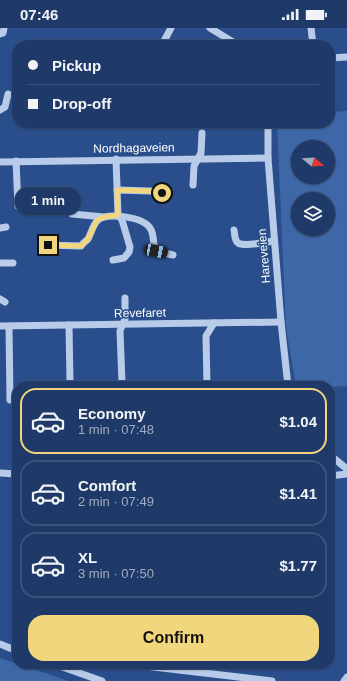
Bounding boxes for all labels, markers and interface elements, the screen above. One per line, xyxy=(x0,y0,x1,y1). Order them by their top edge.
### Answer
text: 07:46 xyxy=(20,6,58,23)
text: Pickup xyxy=(52,57,101,74)
text: Drop-off xyxy=(52,95,111,112)
street label: Nordhagaveien xyxy=(93,140,175,156)
north arrow xyxy=(291,140,335,184)
map controls xyxy=(291,140,335,236)
route start xyxy=(153,184,171,202)
callout: 1 min xyxy=(15,187,81,215)
button: layers xyxy=(291,192,335,236)
text: 1 min xyxy=(31,193,65,208)
street label: Hareveien xyxy=(255,228,273,284)
route end xyxy=(39,236,57,254)
car xyxy=(143,243,169,259)
street label: Revefaret xyxy=(114,306,167,320)
icon: car xyxy=(30,403,66,439)
text: Economy xyxy=(78,405,146,422)
text: $1.04 xyxy=(279,413,317,430)
text: 1 min · 07:48 xyxy=(78,422,154,437)
icon: car xyxy=(30,475,66,511)
text: Comfort xyxy=(78,477,136,494)
text: $1.41 xyxy=(279,485,317,502)
text: 2 min · 07:49 xyxy=(78,494,154,509)
icon: car xyxy=(30,547,66,583)
text: XL xyxy=(78,549,97,566)
text: $1.77 xyxy=(279,557,317,574)
text: 3 min · 07:50 xyxy=(78,566,154,581)
button: Confirm xyxy=(28,615,319,661)

